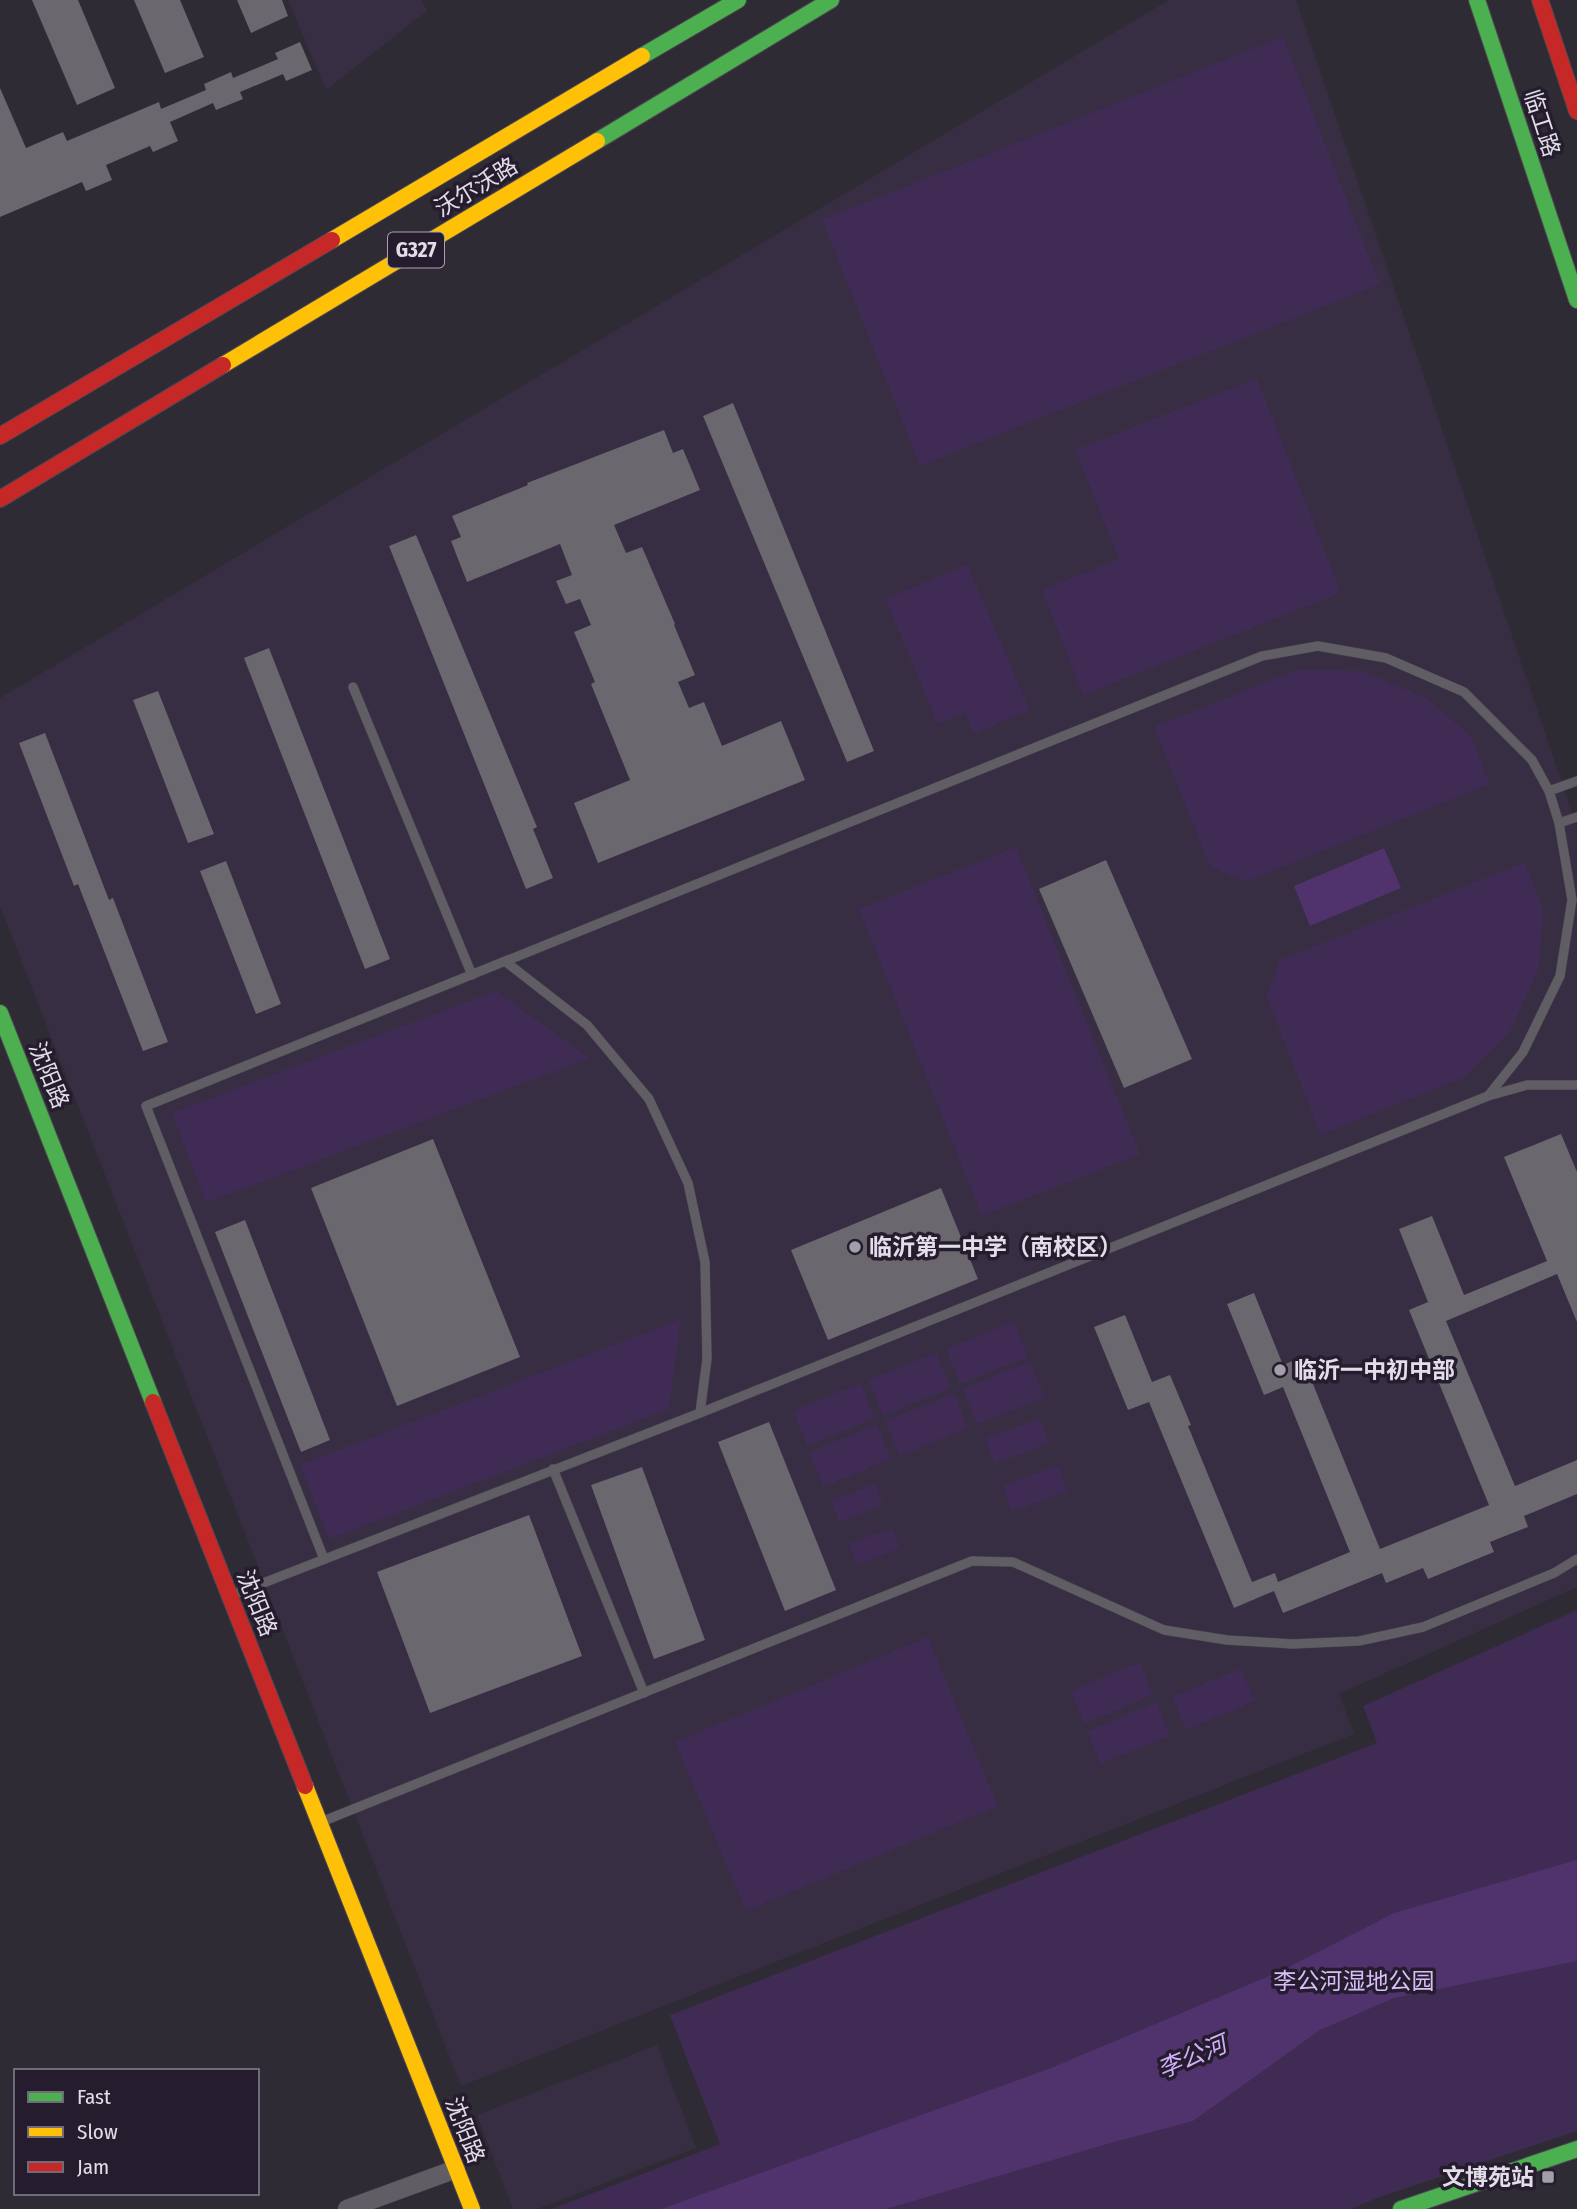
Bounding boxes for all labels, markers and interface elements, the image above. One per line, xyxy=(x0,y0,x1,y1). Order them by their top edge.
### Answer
street label: 临工路 xyxy=(1518,86,1566,160)
street label: 沃尔沃路 xyxy=(429,151,523,223)
road number: G327 xyxy=(388,232,444,268)
street label: 沈阳路 xyxy=(23,1038,75,1112)
place label: 临沂第一中学（南校区） xyxy=(869,1233,1122,1261)
marker: 临沂第一中学（南校区） xyxy=(847,1239,863,1255)
place label: 临沂一中初中部 xyxy=(1294,1356,1455,1384)
marker: 临沂一中初中部 xyxy=(1272,1362,1288,1378)
street label: 沈阳路 xyxy=(231,1566,283,1640)
park label: 李公河湿地公园 xyxy=(1274,1967,1435,1995)
water label: 李公河 xyxy=(1153,2028,1234,2084)
legend xyxy=(14,2069,259,2195)
text: Fast xyxy=(77,2084,111,2110)
street label: 沈阳路 xyxy=(440,2093,490,2167)
text: Slow xyxy=(77,2119,118,2145)
text: Jam xyxy=(77,2154,109,2180)
place label: 文博苑站 xyxy=(1442,2163,1534,2191)
marker: 文博苑站 xyxy=(1540,2169,1556,2185)

